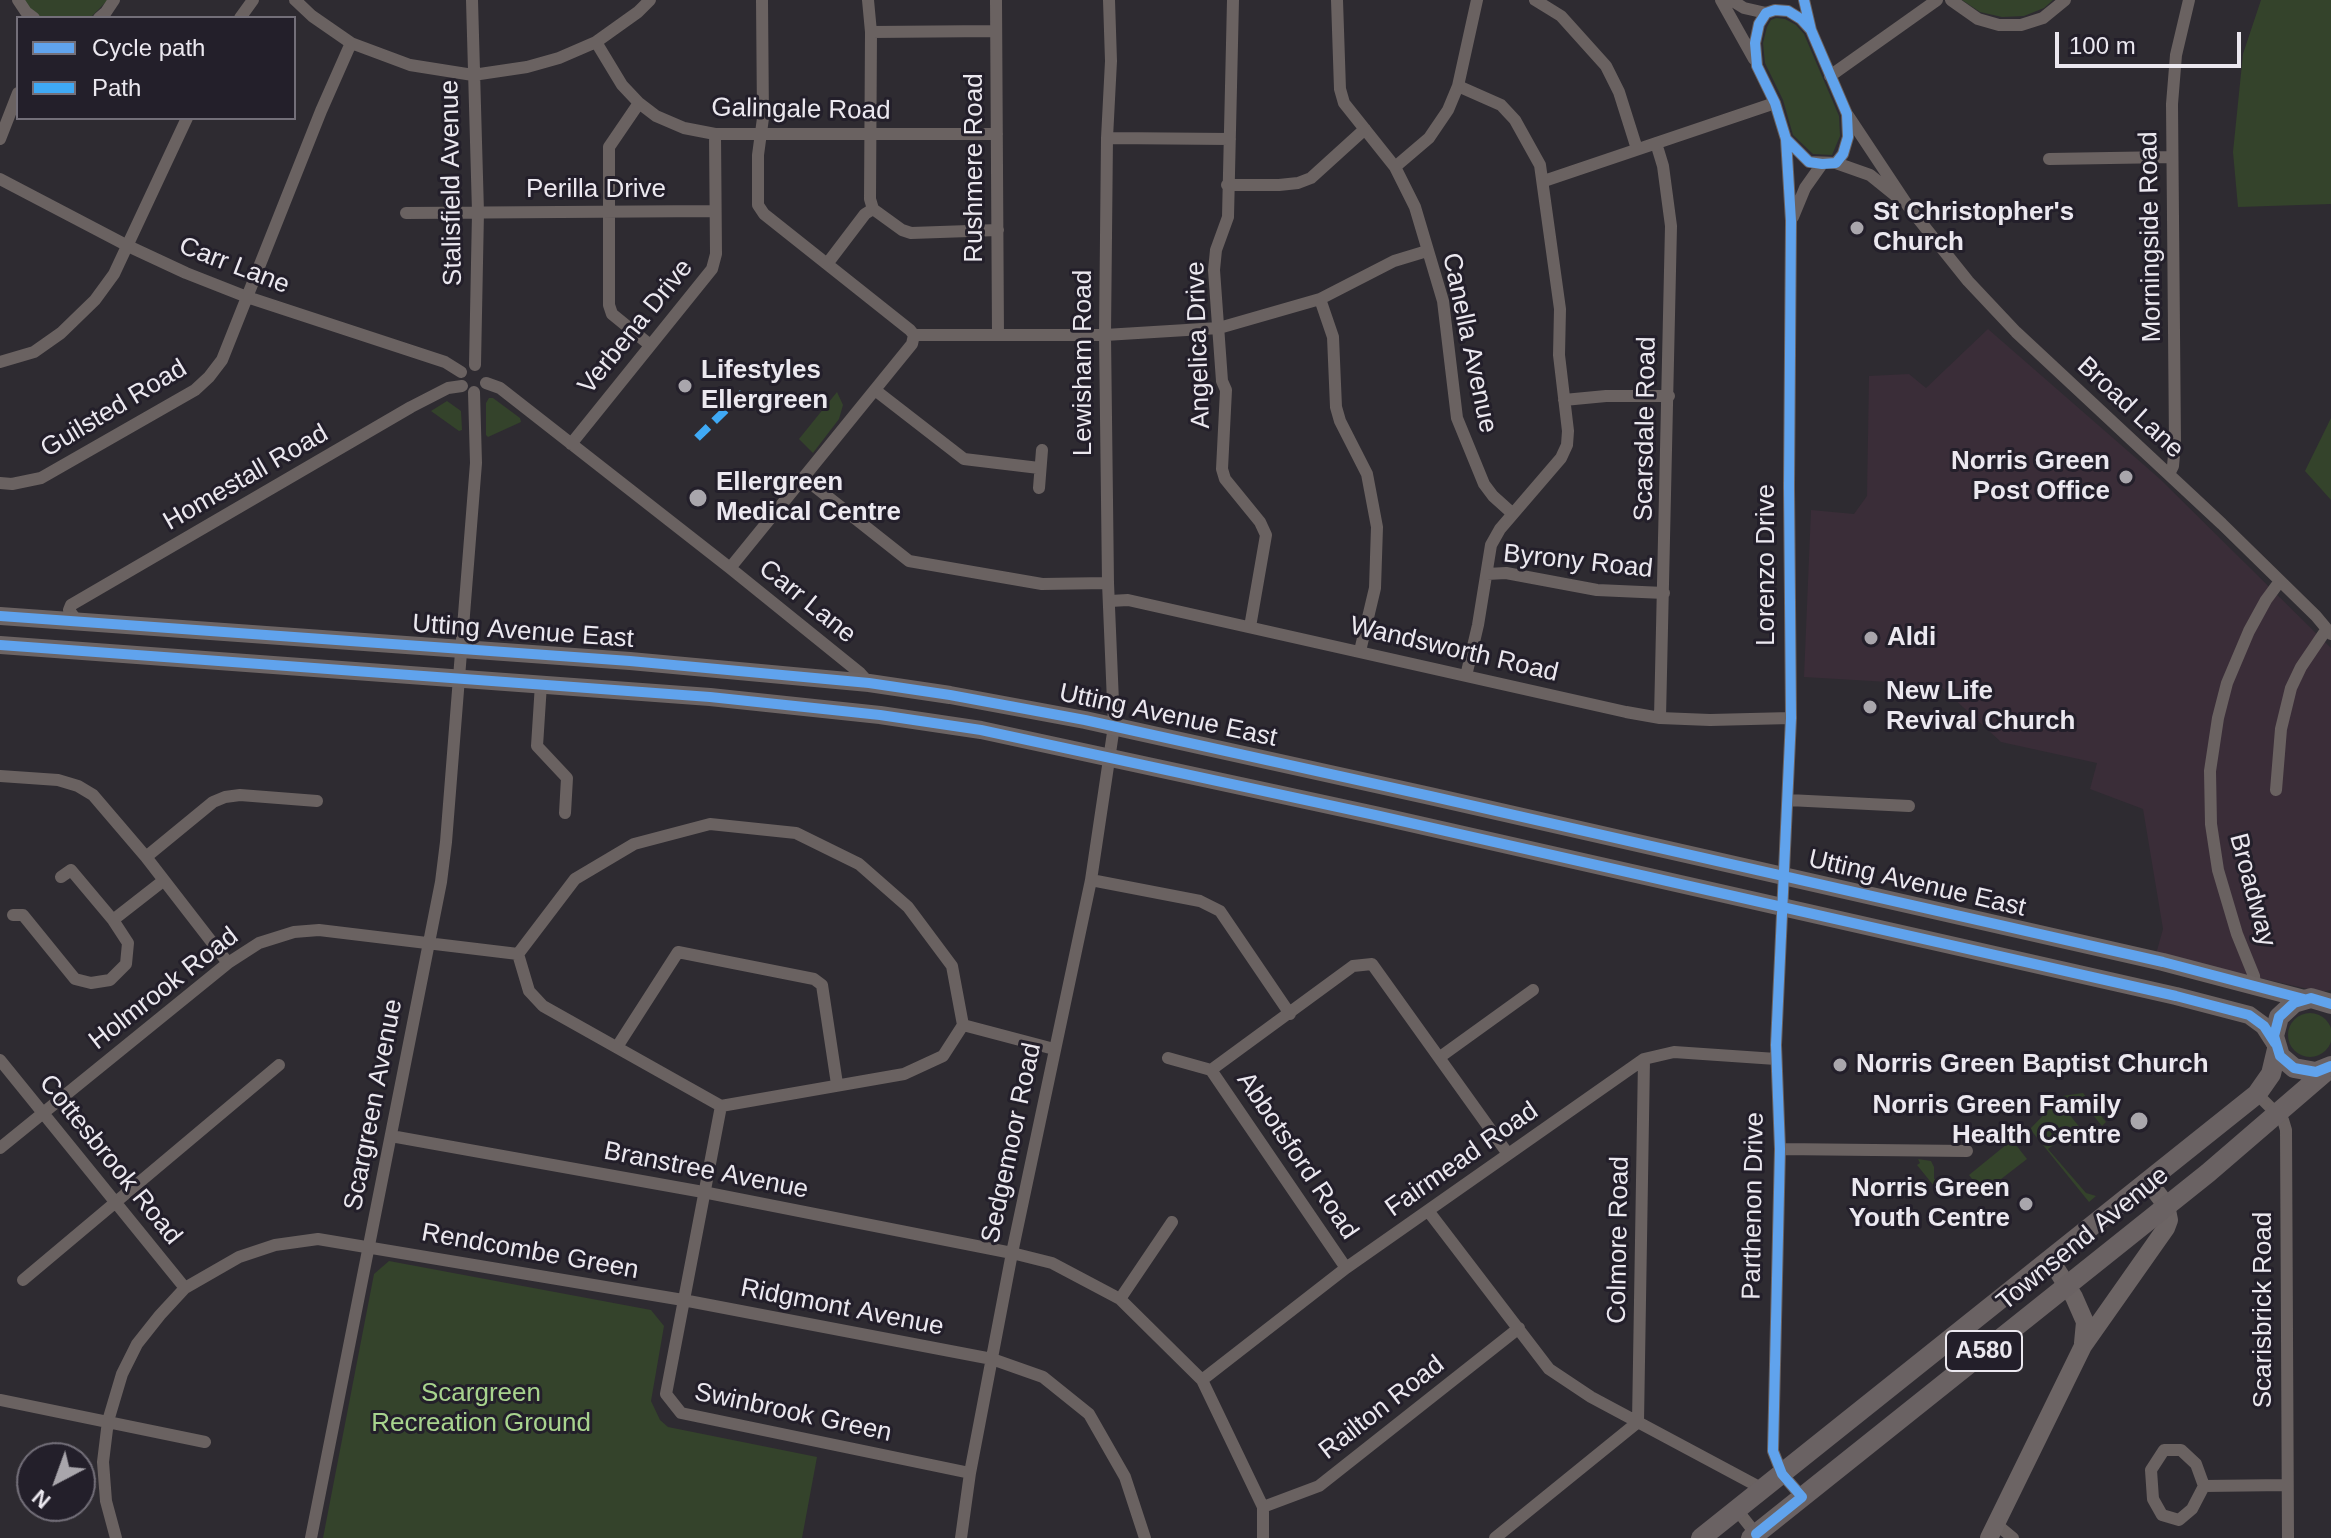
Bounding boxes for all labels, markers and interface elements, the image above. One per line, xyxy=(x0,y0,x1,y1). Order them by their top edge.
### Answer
legend xyxy=(16,16,296,120)
scale bar xyxy=(2059,16,2245,66)
text: 100 m xyxy=(2069,32,2136,59)
text: Cycle path xyxy=(92,34,205,61)
street label: Rushmere Road xyxy=(959,73,991,263)
text: Path xyxy=(92,74,141,101)
street label: Stalisfield Avenue xyxy=(435,80,469,286)
street label: Galingale Road xyxy=(711,93,891,127)
street label: Morningside Road xyxy=(2134,131,2168,343)
street label: Perilla Drive xyxy=(526,174,666,206)
place label: St Christopher's Church xyxy=(1873,197,2074,258)
marker: St Christopher's Church xyxy=(1848,219,1866,237)
street label: Carr Lane xyxy=(174,231,294,301)
street label: Canella Avenue xyxy=(1435,250,1503,436)
street label: Verbena Drive xyxy=(572,253,700,401)
street label: Angelica Drive xyxy=(1180,261,1218,429)
street label: Lewisham Road xyxy=(1068,270,1100,456)
street label: Scarsdale Road xyxy=(1629,336,1663,522)
street label: Broad Lane xyxy=(2070,351,2190,465)
street label: Guilsted Road xyxy=(35,353,193,465)
place label: Lifestyles Ellergreen xyxy=(701,355,828,416)
marker: Lifestyles Ellergreen xyxy=(676,377,694,395)
street label: Homestall Road xyxy=(158,418,334,538)
place label: Norris Green Post Office xyxy=(1951,446,2110,508)
place label: Ellergreen Medical Centre xyxy=(716,467,901,528)
marker: Norris Green Post Office xyxy=(2117,468,2135,486)
street label: Lorenzo Drive xyxy=(1751,484,1783,646)
marker: Ellergreen Medical Centre xyxy=(687,487,709,509)
street label: Byrony Road xyxy=(1502,539,1654,585)
street label: Carr Lane xyxy=(752,553,862,651)
street label: Utting Avenue East xyxy=(411,609,635,655)
street label: Wandsworth Road xyxy=(1347,611,1561,689)
place label: Aldi xyxy=(1887,622,1936,654)
marker: Aldi xyxy=(1862,629,1880,647)
place label: New Life Revival Church xyxy=(1886,676,2075,738)
street label: Utting Avenue East xyxy=(1056,678,1280,754)
marker: New Life Revival Church xyxy=(1861,698,1879,716)
street label: Broadway xyxy=(2222,830,2282,950)
street label: Utting Avenue East xyxy=(1805,844,2029,924)
street label: Holmrook Road xyxy=(83,921,245,1057)
street label: Scargreen Avenue xyxy=(338,997,410,1213)
street label: Sedgemoor Road xyxy=(976,1040,1048,1246)
place label: Norris Green Baptist Church xyxy=(1856,1049,2209,1081)
marker: Norris Green Baptist Church xyxy=(1831,1056,1849,1074)
street label: Abbotsford Road xyxy=(1230,1066,1364,1246)
street label: Cottesbrook Road xyxy=(32,1069,188,1251)
place label: Norris Green Family Health Centre xyxy=(1872,1090,2121,1152)
street label: Fairmead Road xyxy=(1380,1096,1544,1224)
marker: Norris Green Family Health Centre xyxy=(2128,1110,2150,1132)
street label: Parthenon Drive xyxy=(1737,1112,1771,1300)
street label: Branstree Avenue xyxy=(601,1136,811,1206)
street label: Colmore Road xyxy=(1602,1156,1636,1324)
street label: Townsend Avenue xyxy=(1991,1160,2175,1318)
place label: Norris Green Youth Centre xyxy=(1849,1173,2010,1234)
marker: Norris Green Youth Centre xyxy=(2017,1195,2035,1213)
street label: Scarisbrick Road xyxy=(2248,1212,2280,1408)
street label: Rendcombe Green xyxy=(419,1218,641,1286)
street label: Ridgmont Avenue xyxy=(738,1273,946,1343)
road number: A580 xyxy=(1946,1331,2022,1371)
street label: Railton Road xyxy=(1313,1349,1451,1467)
street label: Swinbrook Green xyxy=(692,1377,894,1449)
park label: Scargreen Recreation Ground xyxy=(371,1378,591,1440)
north arrow xyxy=(16,1442,96,1522)
text: N xyxy=(27,1484,55,1514)

